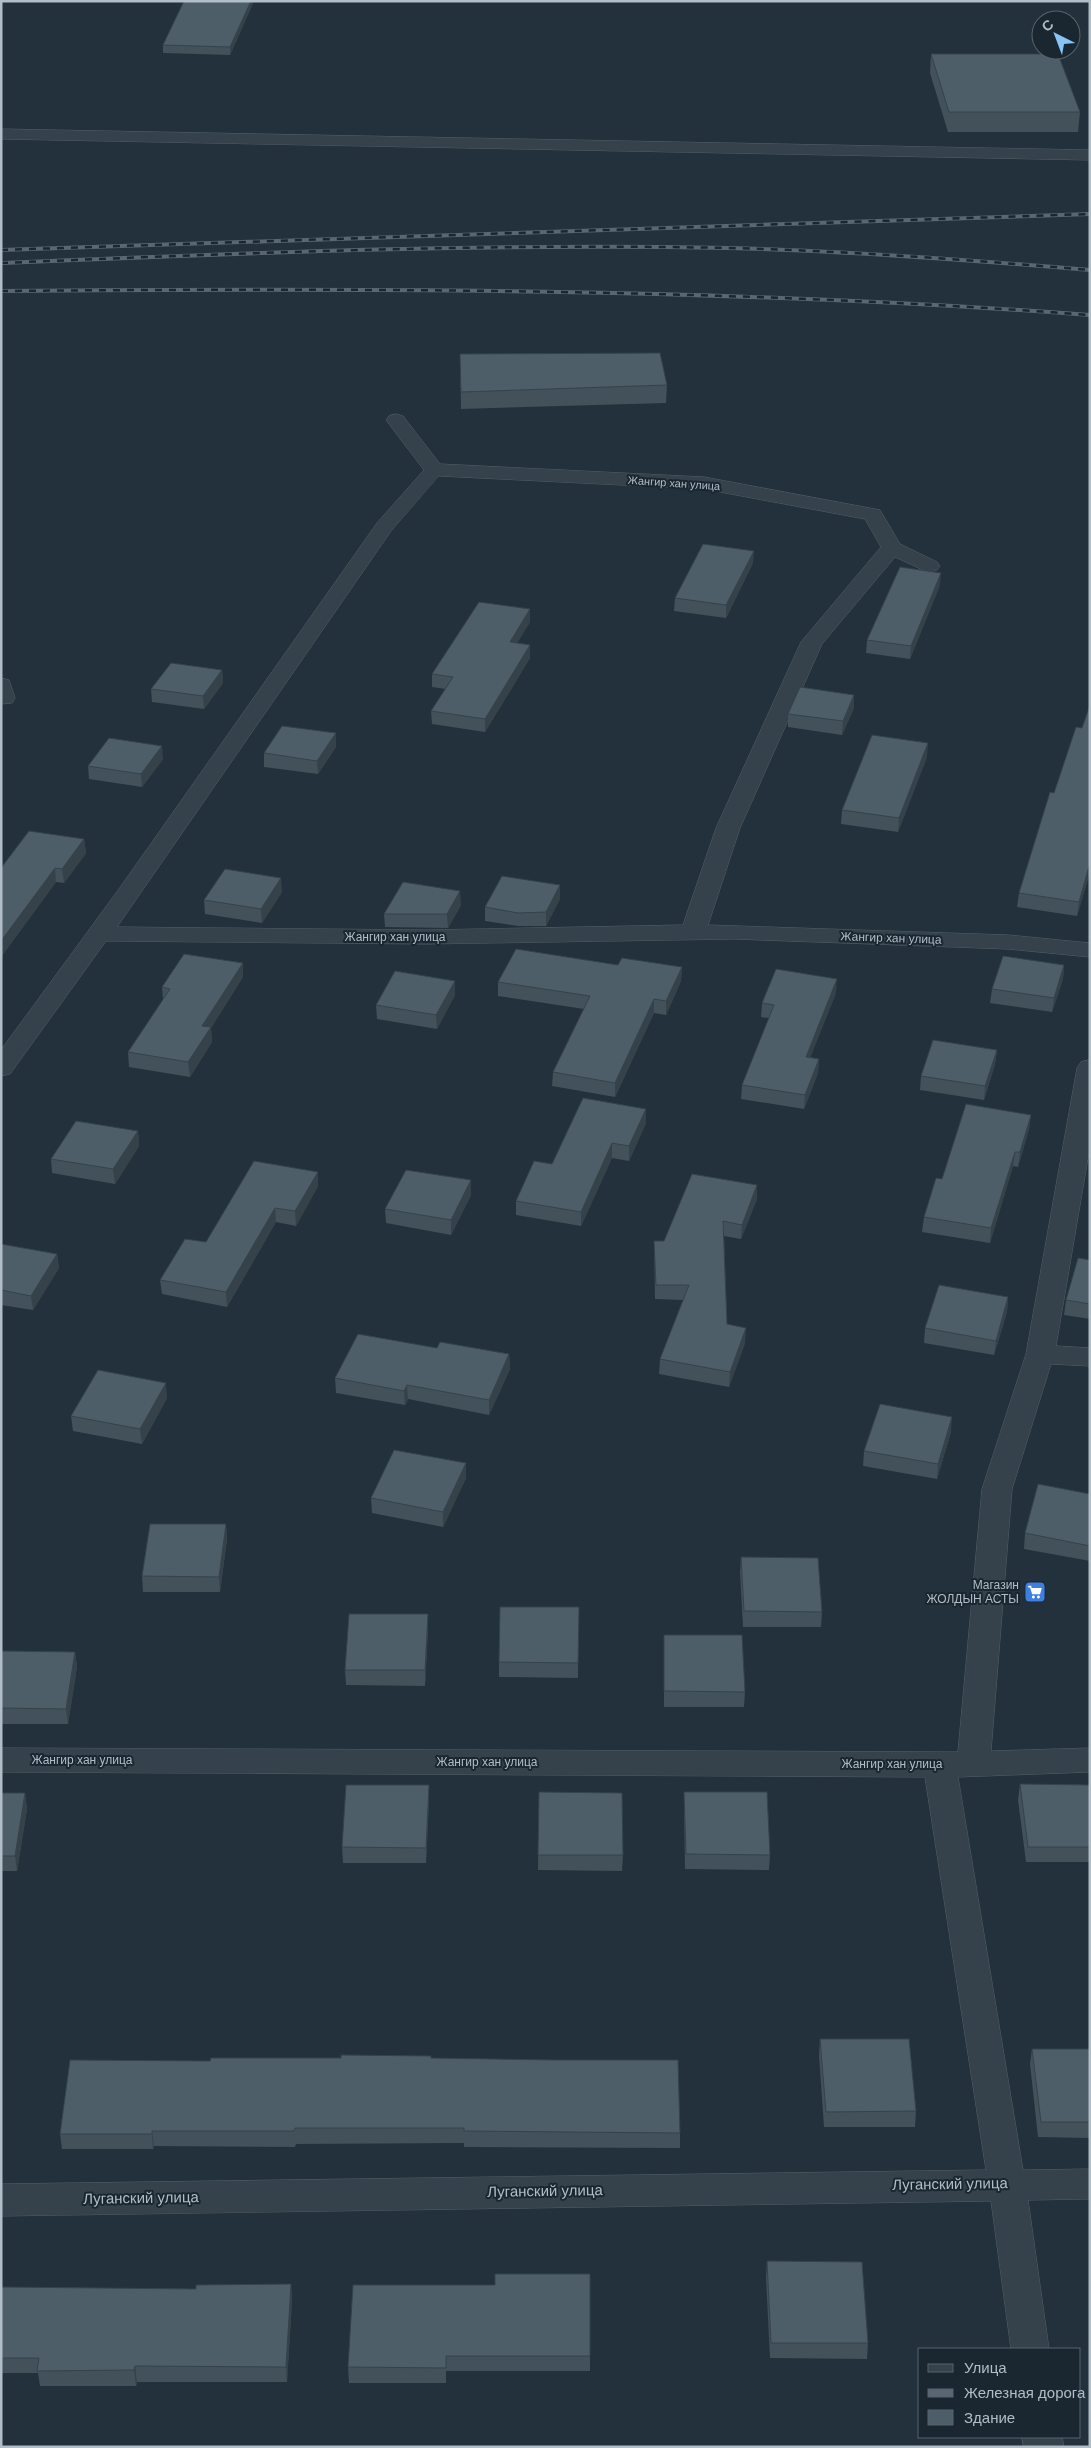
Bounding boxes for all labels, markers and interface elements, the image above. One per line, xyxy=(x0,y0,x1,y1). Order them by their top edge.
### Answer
north arrow xyxy=(1031,10,1081,60)
text: С xyxy=(1038,16,1056,35)
street label: Жангир хан улица xyxy=(627,474,722,492)
street label: Жангир хан улица xyxy=(840,929,942,947)
street label: Жангир хан улица xyxy=(344,930,446,944)
place label: Магазин ЖОЛДЫН АСТЫ xyxy=(926,1578,1019,1606)
supermarket icon: Магазин ЖОЛДЫН АСТЫ xyxy=(1023,1580,1047,1604)
street label: Жангир хан улица xyxy=(31,1753,133,1767)
street label: Жангир хан улица xyxy=(436,1755,538,1769)
street label: Жангир хан улица xyxy=(841,1757,943,1771)
street label: Луганский улица xyxy=(892,2174,1009,2193)
street label: Луганский улица xyxy=(487,2181,604,2200)
street label: Луганский улица xyxy=(83,2188,200,2207)
legend xyxy=(918,2348,1081,2438)
text: Улица xyxy=(964,2359,1007,2376)
text: Железная дорога xyxy=(964,2384,1086,2401)
text: Здание xyxy=(964,2409,1015,2426)

